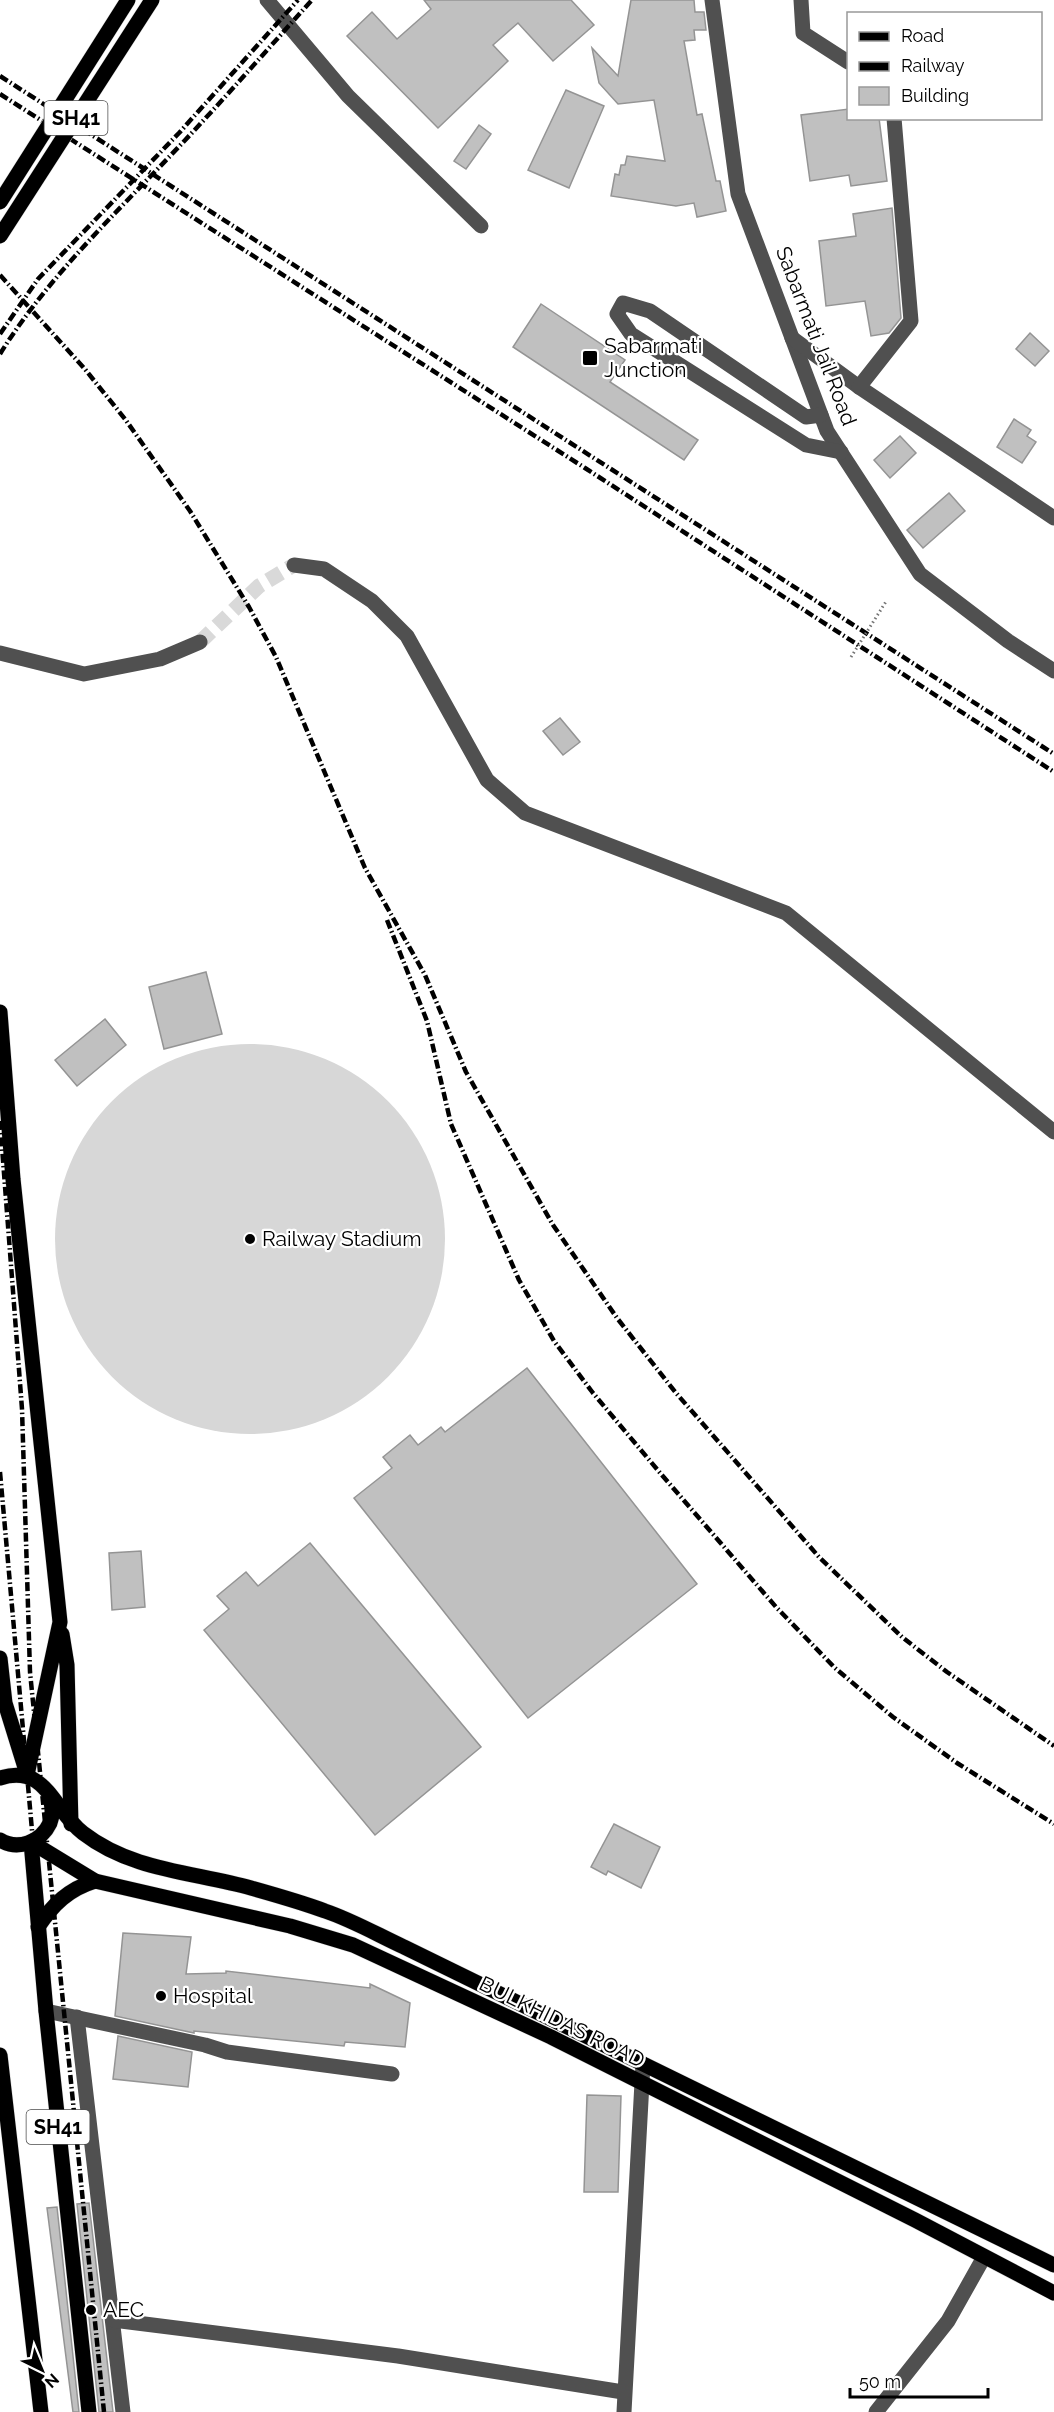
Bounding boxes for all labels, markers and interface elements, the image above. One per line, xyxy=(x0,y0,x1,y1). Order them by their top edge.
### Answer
legend xyxy=(847,12,1042,120)
text: Road xyxy=(901,25,944,46)
text: Railway xyxy=(901,55,965,76)
text: Building xyxy=(901,85,969,106)
road number: SH41 xyxy=(44,101,107,135)
street label: Sabarmati Jail Road xyxy=(771,243,862,429)
place label: Sabarmati Junction xyxy=(604,333,702,382)
marker: Sabarmati Junction xyxy=(581,349,599,367)
place label: Railway Stadium xyxy=(262,1226,421,1251)
marker: Railway Stadium xyxy=(243,1232,257,1246)
street label: BULKHIDAS ROAD xyxy=(475,1971,649,2072)
place label: Hospital xyxy=(173,1983,253,2008)
marker: Hospital xyxy=(154,1989,168,2003)
road number: SH41 xyxy=(26,2110,90,2144)
place label: AEC xyxy=(103,2297,144,2322)
marker: AEC xyxy=(84,2303,98,2317)
north arrow xyxy=(12,2340,72,2400)
scale bar xyxy=(850,2361,988,2399)
text: N xyxy=(41,2369,63,2392)
text: 50 m xyxy=(859,2371,901,2392)

